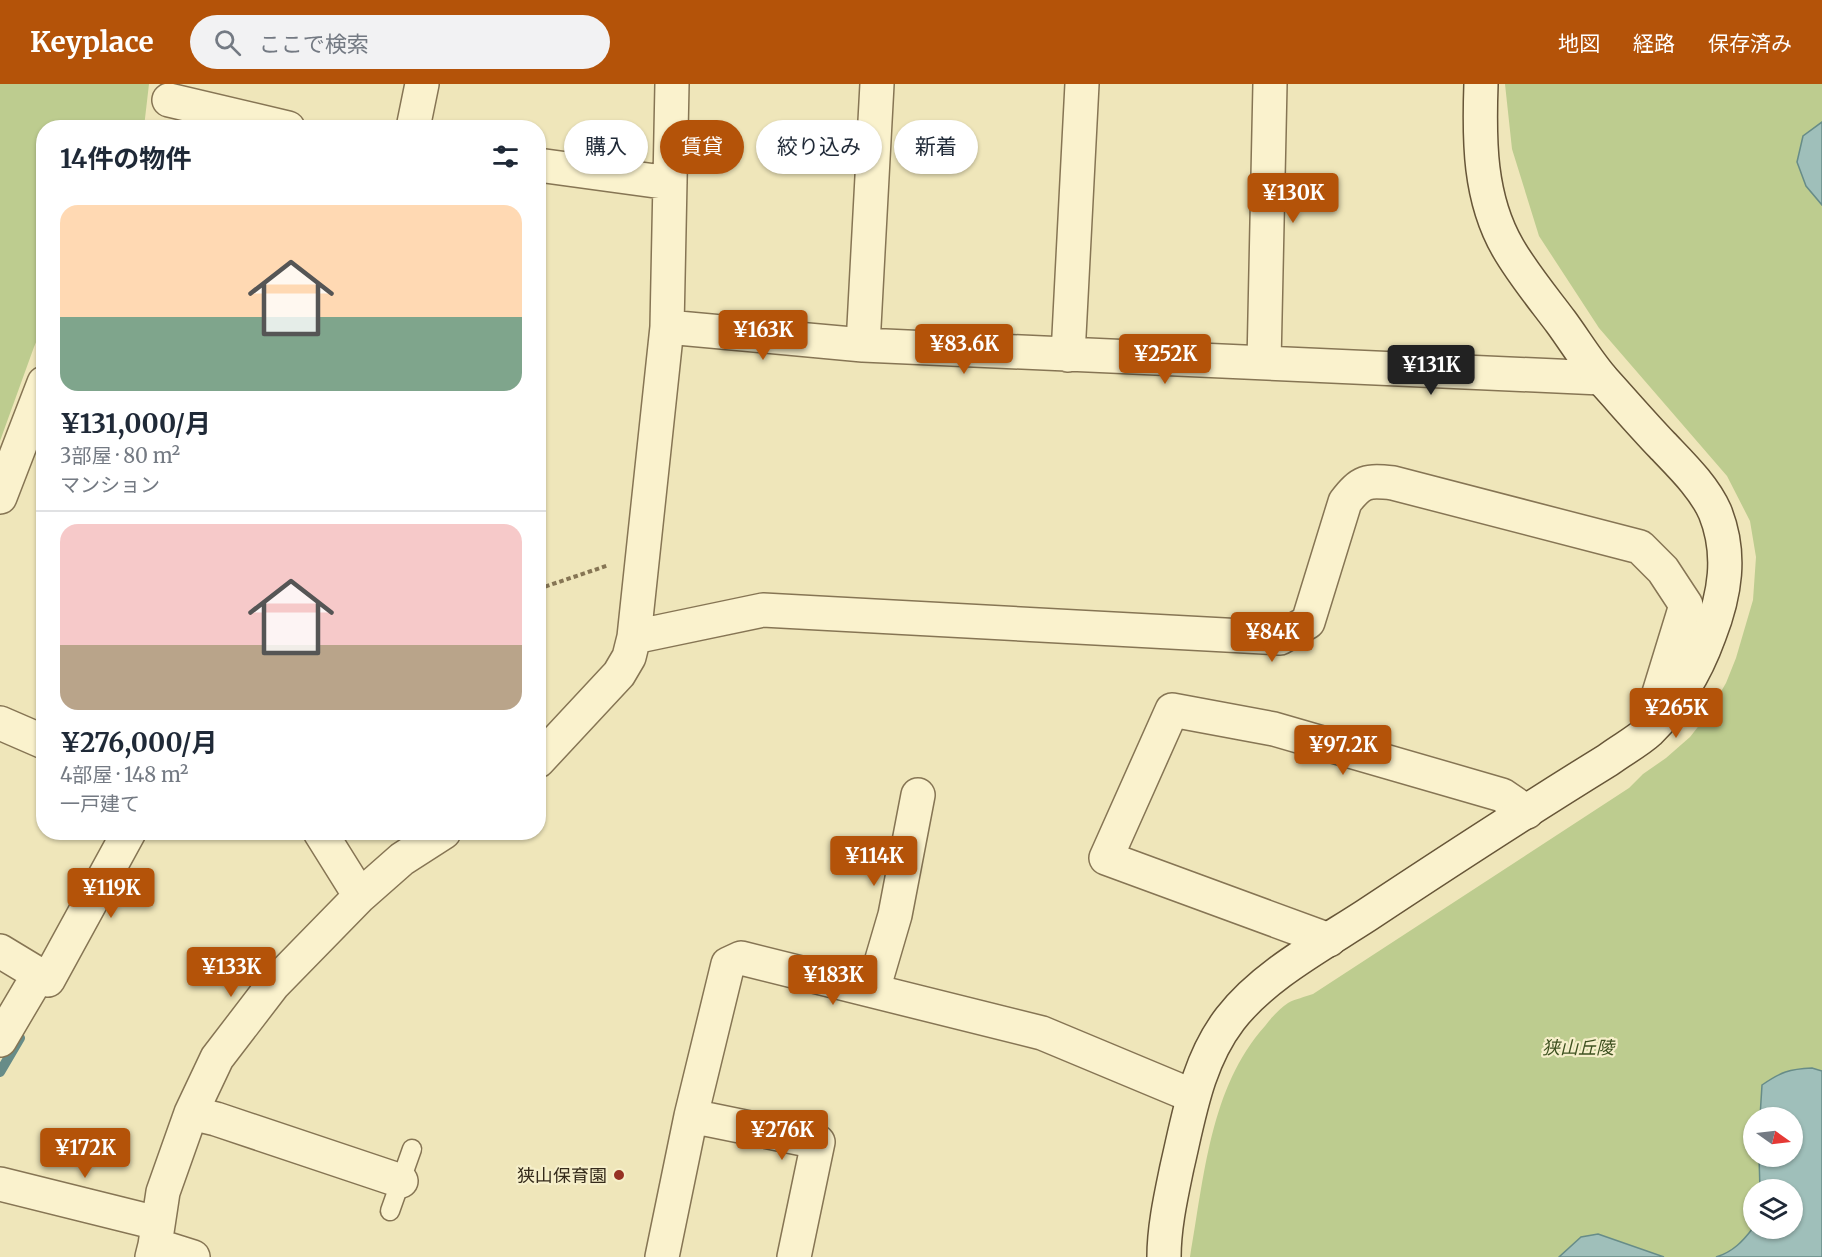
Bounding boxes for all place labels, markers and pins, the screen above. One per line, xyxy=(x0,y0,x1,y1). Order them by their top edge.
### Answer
pin: ¥130K xyxy=(1251,173,1335,224)
pin: ¥163K xyxy=(721,310,805,361)
pin: ¥83.6K xyxy=(915,324,1013,375)
pin: ¥252K xyxy=(1123,334,1207,385)
pin: ¥131K xyxy=(1389,345,1473,396)
pin: ¥84K xyxy=(1236,612,1308,663)
pin: ¥265K xyxy=(1634,688,1718,739)
pin: ¥97.2K xyxy=(1294,725,1392,776)
pin: ¥114K xyxy=(832,836,916,887)
pin: ¥119K xyxy=(69,868,153,919)
pin: ¥133K xyxy=(189,947,273,998)
pin: ¥183K xyxy=(791,955,875,1006)
pin: ¥276K xyxy=(740,1110,824,1161)
pin: ¥172K xyxy=(43,1128,127,1179)
place label: 狭山保育園 xyxy=(517,1164,607,1187)
marker: 狭山保育園 xyxy=(612,1168,626,1182)

